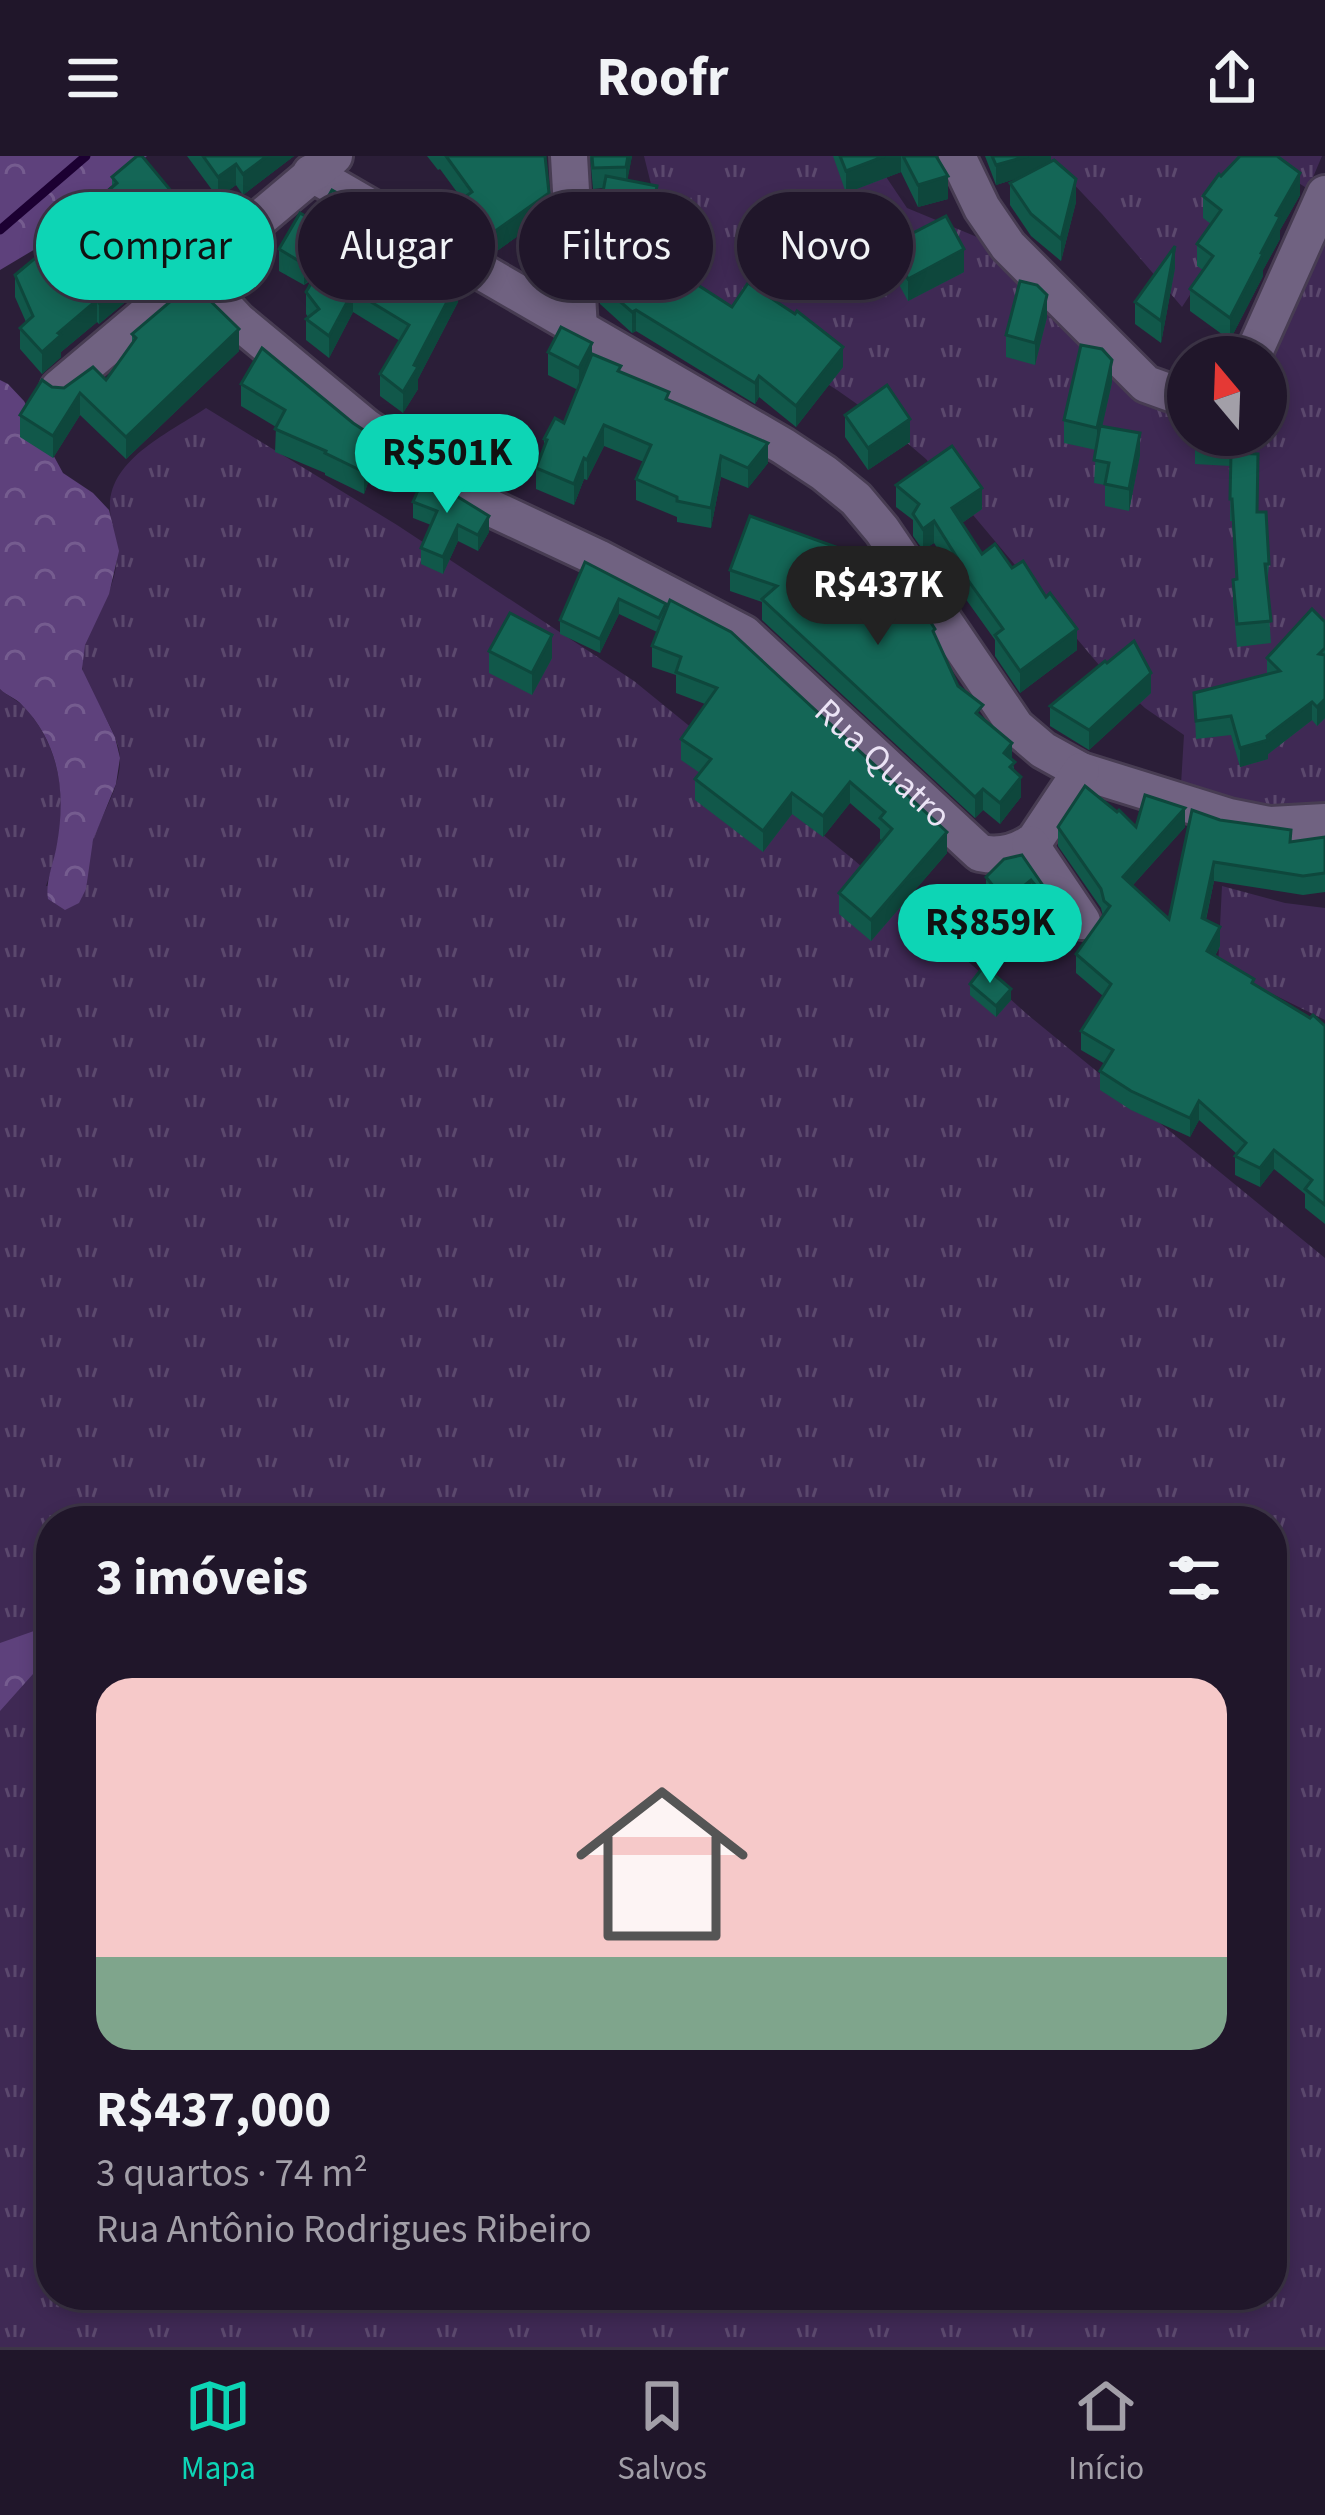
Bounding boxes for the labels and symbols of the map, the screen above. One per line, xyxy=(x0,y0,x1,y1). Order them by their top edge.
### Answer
north arrow xyxy=(1167,336,1287,456)
pin: R$501K xyxy=(349,414,545,516)
pin: R$437K xyxy=(780,546,976,648)
street label: Rua Quatro xyxy=(803,686,963,840)
pin: R$859K xyxy=(892,884,1088,986)

